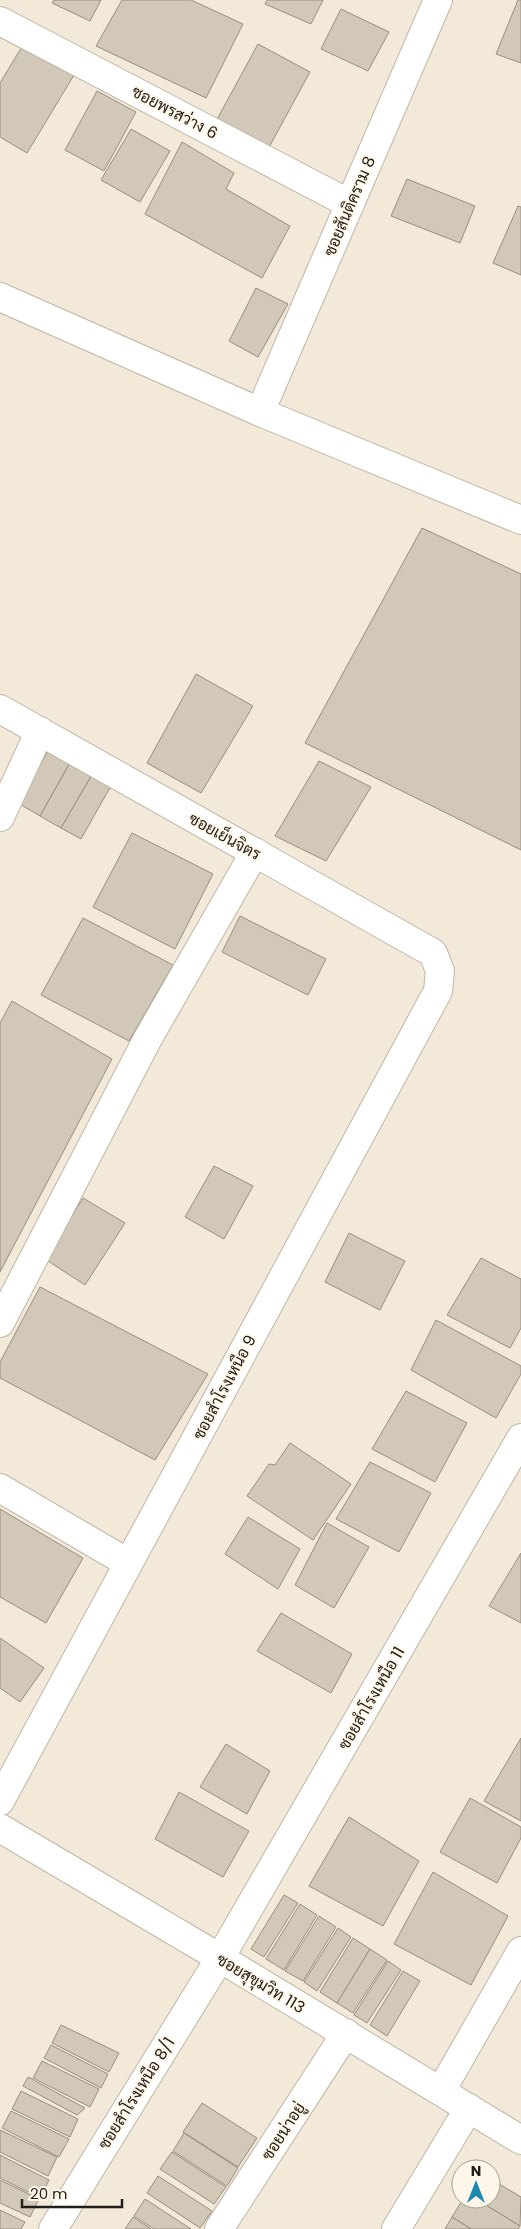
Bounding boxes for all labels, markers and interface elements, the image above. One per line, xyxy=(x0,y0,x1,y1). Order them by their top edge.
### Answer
street label: ซอยพรสว่าง 6 xyxy=(128,80,222,145)
street label: ซอยสันติคราม 8 xyxy=(318,152,381,260)
street label: ซอยเย็นจิตร xyxy=(185,805,266,866)
street label: ซอยสำโรงเหนือ 9 xyxy=(187,1331,262,1444)
street label: ซอยสำโรงเหนือ 11 xyxy=(333,1642,410,1754)
street label: ซอยสุขุมวิท 113 xyxy=(212,1948,309,2019)
street label: ซอยสำโรงเหนือ 8/1 xyxy=(93,2033,180,2154)
street label: ซอยน่าอยู่ xyxy=(256,2098,311,2165)
north arrow xyxy=(451,2159,501,2209)
text: N xyxy=(471,2161,481,2181)
scale bar xyxy=(22,2176,122,2208)
text: 20 m xyxy=(30,2183,68,2204)

